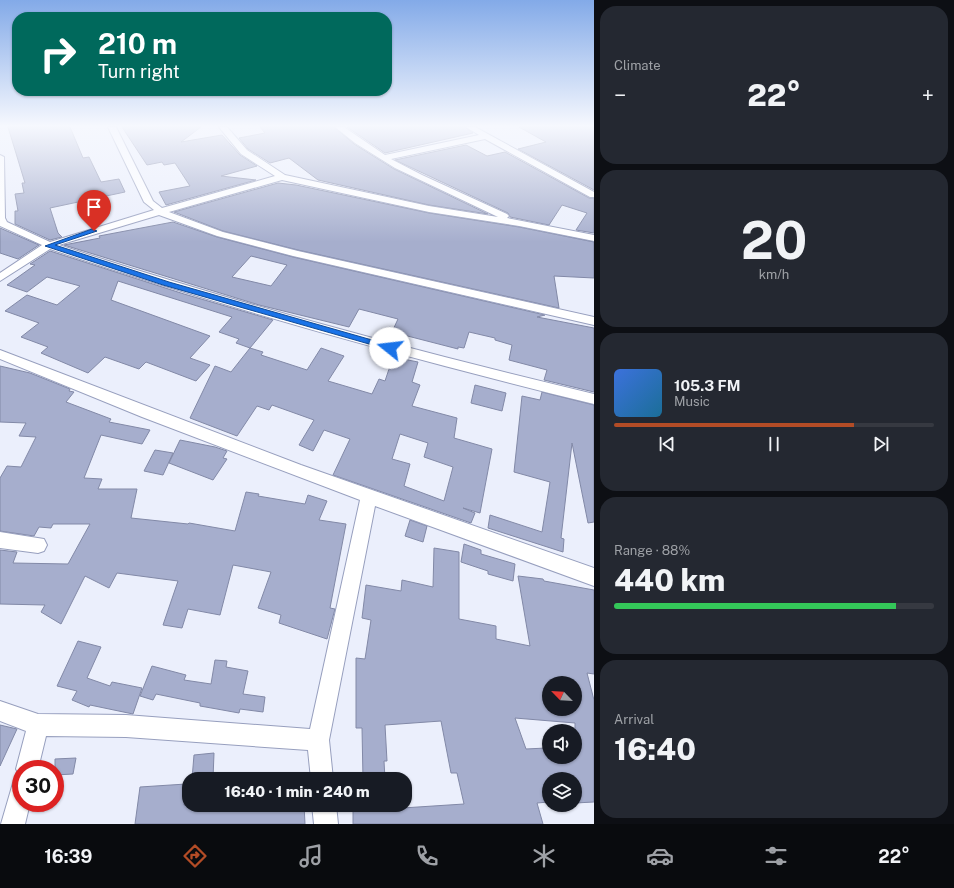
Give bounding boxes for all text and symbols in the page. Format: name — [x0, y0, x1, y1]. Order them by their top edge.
text: 210 m — [98, 27, 177, 60]
icon: right — [32, 28, 84, 80]
text: Climate — [614, 58, 661, 73]
text: Turn right — [98, 61, 180, 82]
text: 22° — [747, 77, 801, 113]
text: − — [614, 82, 626, 108]
text: + — [922, 82, 934, 108]
pin — [77, 190, 111, 231]
icon: arrive — [83, 196, 105, 218]
text: 20 — [741, 210, 807, 271]
text: km/h — [759, 267, 789, 282]
position arrow — [369, 327, 411, 369]
text: 105.3 FM — [674, 377, 741, 394]
text: Music — [674, 394, 710, 409]
icon: previous — [656, 433, 678, 455]
icon: pause — [763, 433, 785, 455]
icon: next — [870, 433, 892, 455]
text: Range · 88% — [614, 543, 690, 558]
text: 440 km — [614, 562, 725, 598]
north arrow — [542, 676, 582, 716]
map controls — [542, 676, 582, 812]
text: Arrival — [614, 712, 654, 727]
button: sound — [542, 724, 582, 764]
text: 16:40 — [614, 731, 696, 767]
speed limit sign: 30 — [12, 760, 64, 812]
button: layers — [542, 772, 582, 812]
text: 16:40 · 1 min · 240 m — [224, 783, 370, 800]
icon: directions — [181, 842, 209, 870]
icon: music — [297, 842, 325, 870]
icon: phone — [413, 842, 441, 870]
icon: climate — [530, 842, 558, 870]
icon: car — [646, 842, 674, 870]
icon: filters — [762, 842, 790, 870]
text: 16:39 — [44, 846, 92, 867]
text: 22° — [878, 846, 910, 867]

